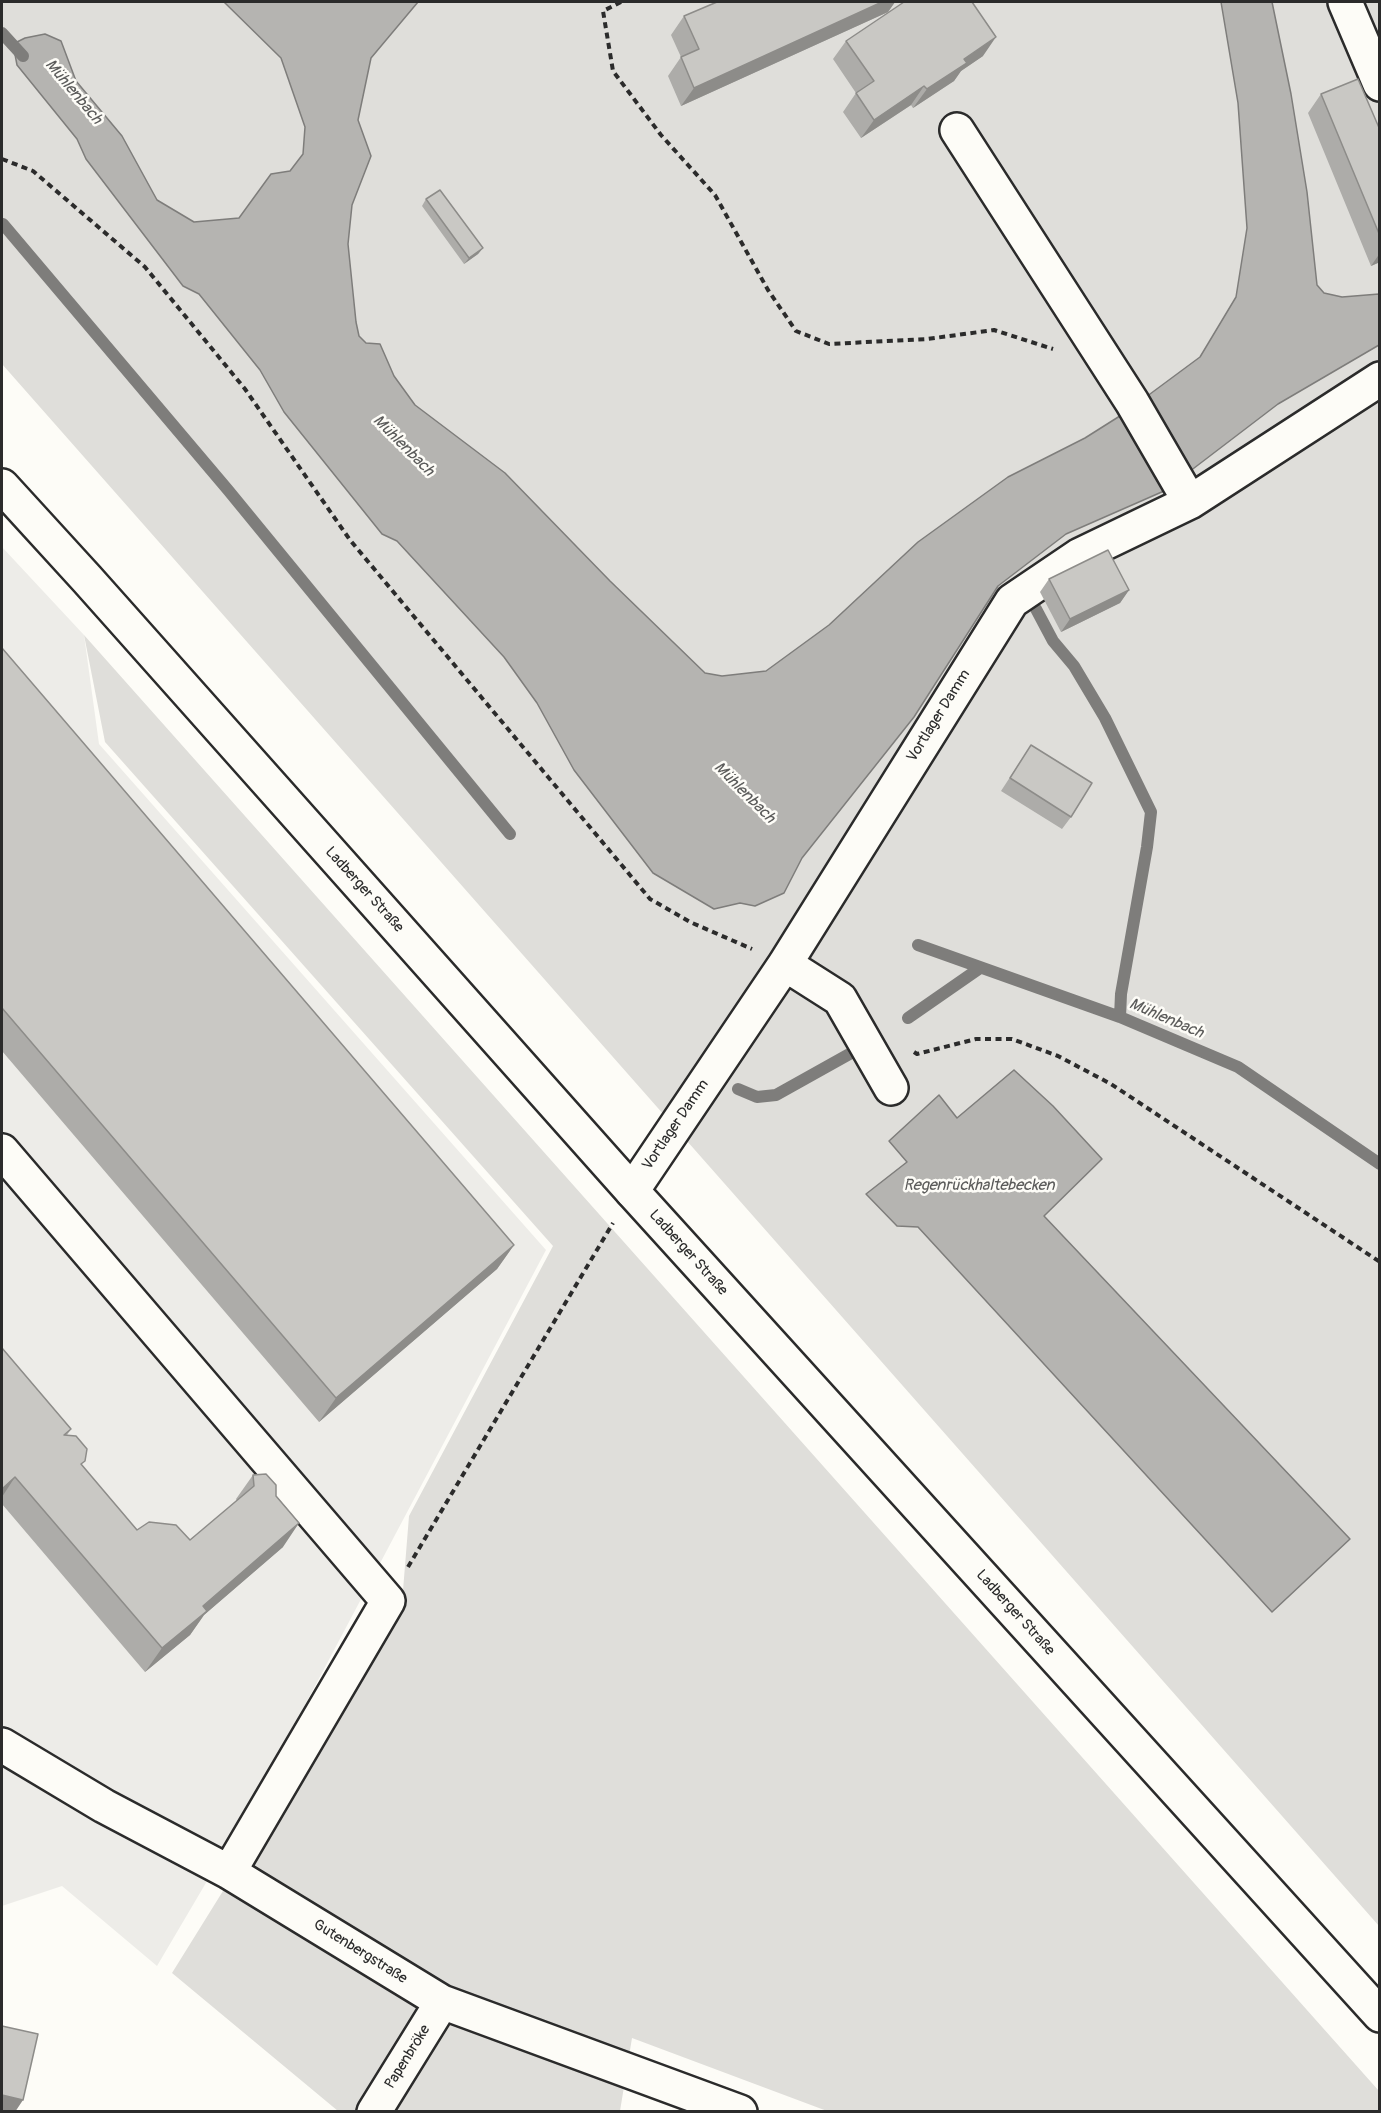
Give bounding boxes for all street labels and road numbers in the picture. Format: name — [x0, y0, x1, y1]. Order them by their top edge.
street label: Vortlager Damm — [903, 666, 975, 766]
street label: Ladberger Straße — [321, 843, 407, 937]
street label: Vortlager Damm — [639, 1076, 713, 1174]
street label: Ladberger Straße — [645, 1206, 731, 1300]
street label: Ladberger Straße — [972, 1566, 1058, 1660]
street label: Gutenbergstraße — [310, 1916, 410, 1988]
street label: Papenbröke — [381, 2022, 435, 2092]

